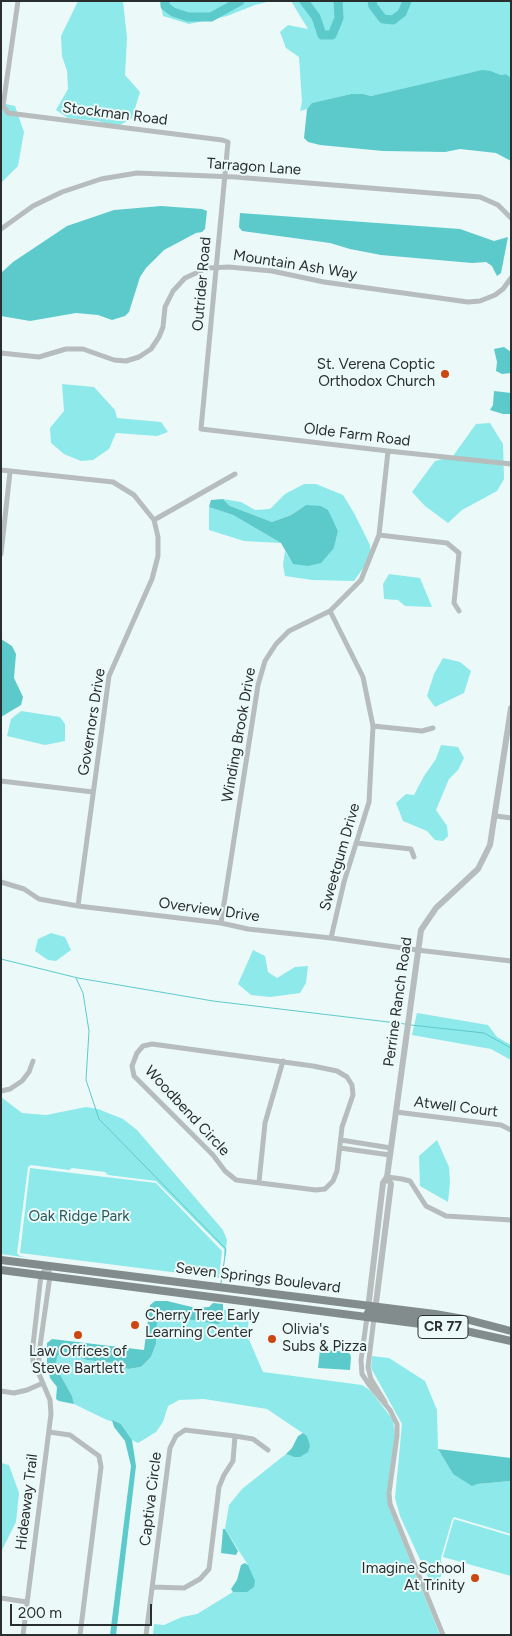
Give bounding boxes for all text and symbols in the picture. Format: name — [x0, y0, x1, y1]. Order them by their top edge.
street label: Stockman Road — [61, 99, 169, 129]
street label: Tarragon Lane — [206, 155, 302, 179]
street label: Outrider Road — [189, 236, 215, 332]
street label: Mountain Ash Way — [232, 246, 358, 284]
place label: St. Verena Coptic Orthodox Church — [317, 356, 435, 391]
marker: St. Verena Coptic Orthodox Church — [439, 368, 451, 380]
street label: Olde Farm Road — [303, 420, 411, 450]
street label: Winding Brook Drive — [218, 666, 260, 804]
street label: Governors Drive — [75, 667, 109, 777]
street label: Sweetgum Drive — [316, 801, 364, 913]
street label: Overview Drive — [157, 894, 261, 926]
street label: Perrine Ranch Road — [380, 936, 416, 1068]
street label: Woodbend Circle — [141, 1062, 233, 1160]
street label: Atwell Court — [413, 1093, 499, 1121]
park label: Oak Ridge Park — [28, 1208, 130, 1226]
street label: Seven Springs Boulevard — [174, 1259, 342, 1297]
place label: Cherry Tree Early Learning Center — [145, 1307, 260, 1342]
road number: CR 77 — [418, 1315, 468, 1338]
marker: Cherry Tree Early Learning Center — [129, 1319, 141, 1331]
place label: Olivia's Subs & Pizza — [282, 1321, 367, 1356]
marker: Law Offices of Steve Bartlett — [72, 1329, 84, 1341]
marker: Olivia's Subs & Pizza — [266, 1333, 278, 1345]
place label: Law Offices of Steve Bartlett — [29, 1343, 127, 1378]
street label: Captiva Circle — [136, 1451, 166, 1547]
street label: Hideaway Trail — [12, 1453, 42, 1551]
place label: Imagine School At Trinity — [362, 1560, 465, 1595]
marker: Imagine School At Trinity — [469, 1572, 481, 1584]
scale bar — [12, 1594, 155, 1626]
text: 200 m — [18, 1604, 62, 1622]

